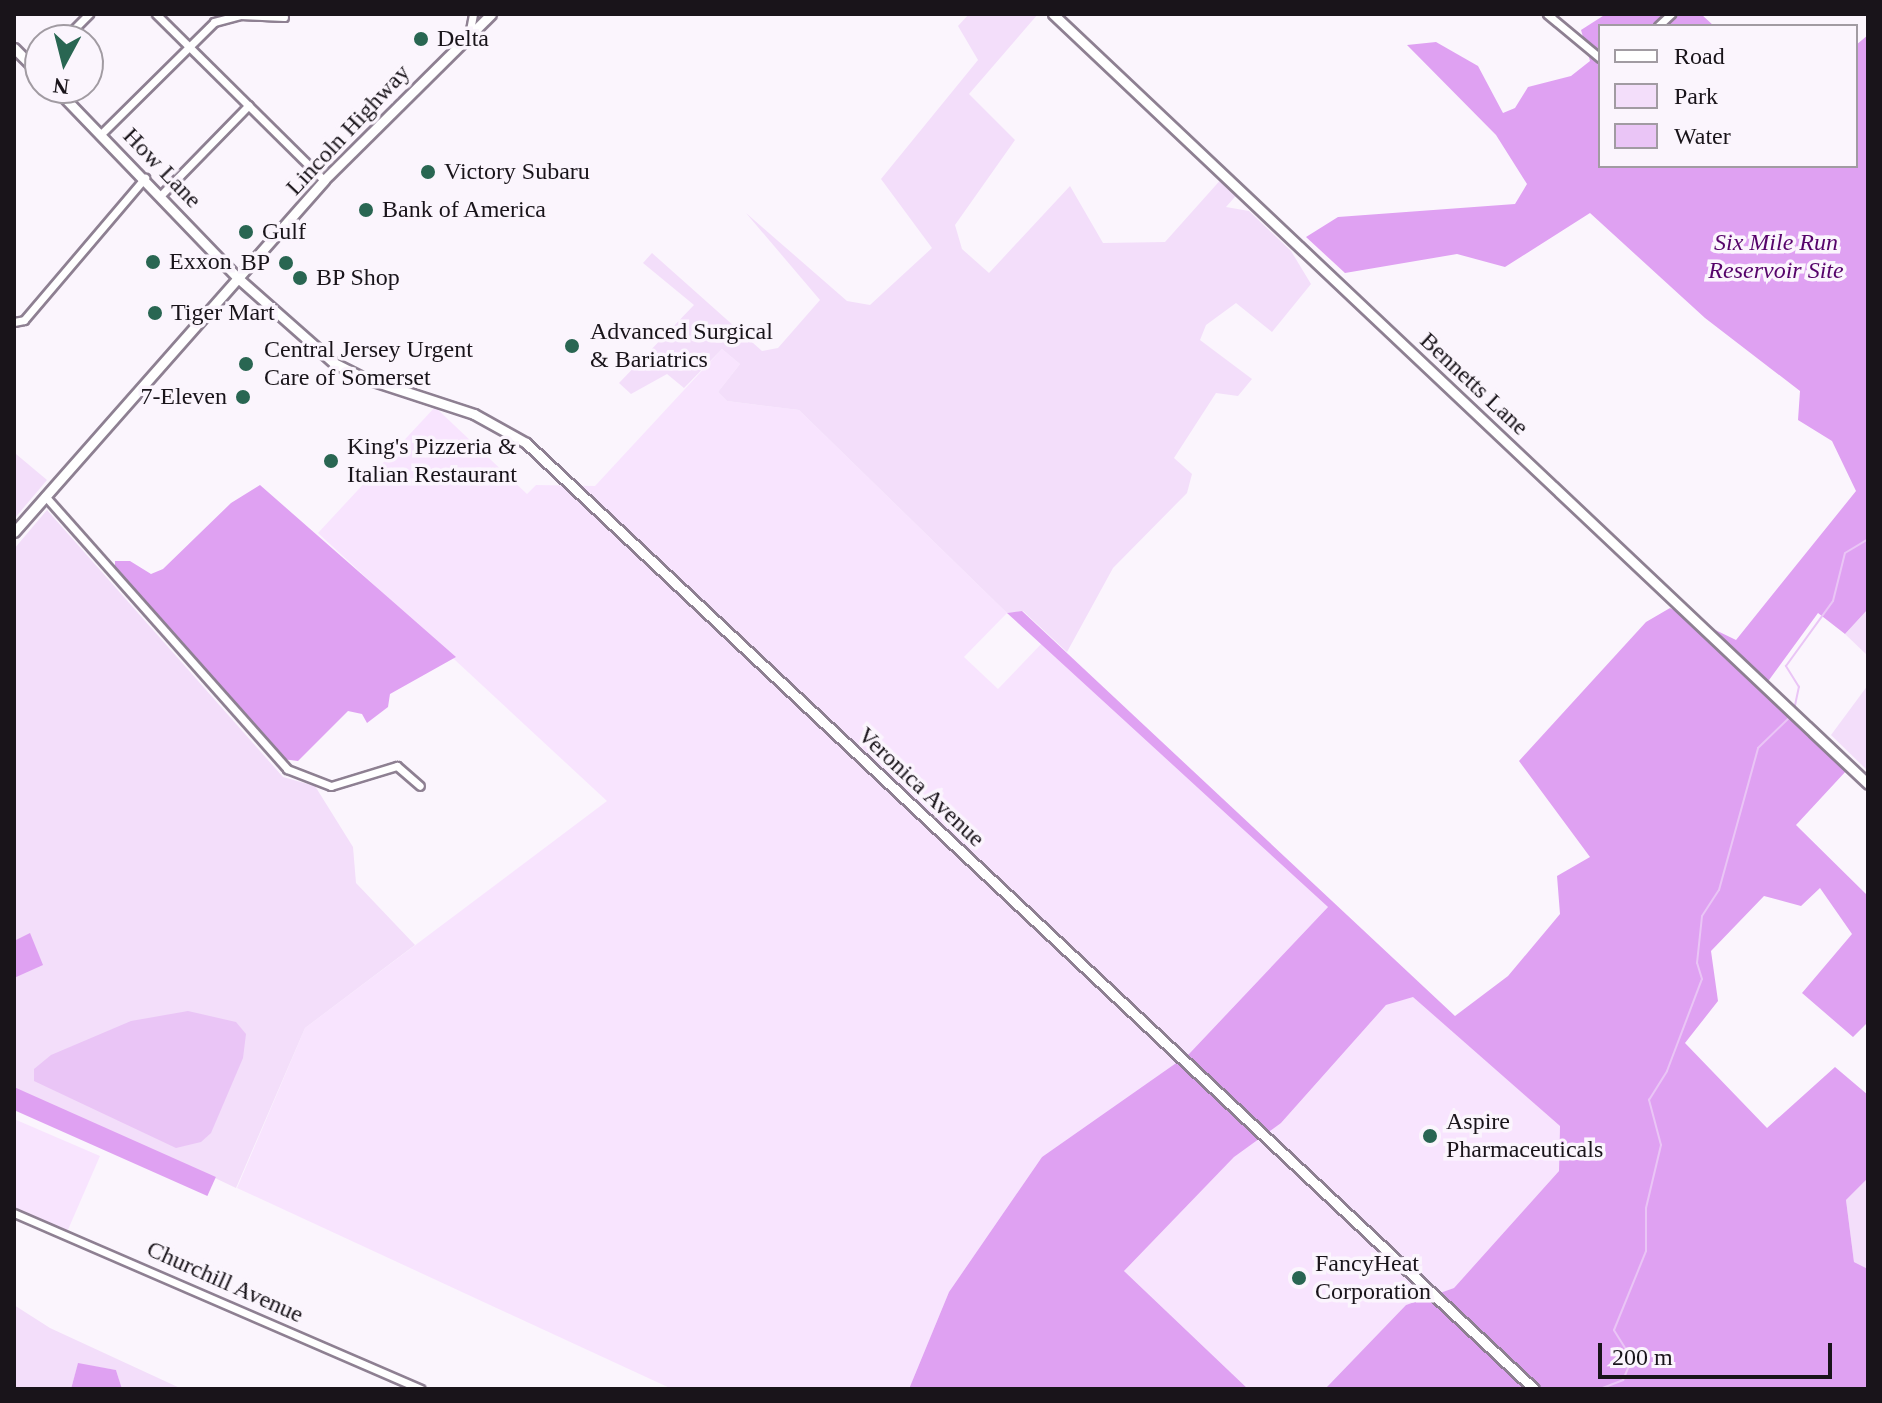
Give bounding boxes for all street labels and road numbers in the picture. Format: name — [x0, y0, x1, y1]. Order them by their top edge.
street label: Lincoln Highway — [280, 59, 416, 201]
street label: How Lane — [117, 122, 207, 214]
street label: Bennetts Lane — [1414, 326, 1534, 442]
street label: Veronica Avenue — [851, 720, 991, 854]
street label: Churchill Avenue — [142, 1234, 308, 1330]

